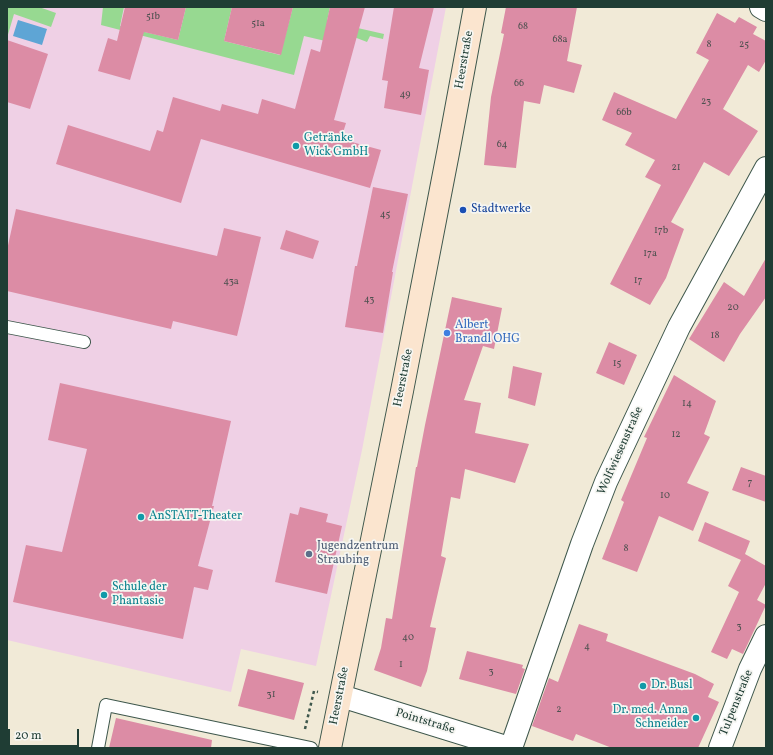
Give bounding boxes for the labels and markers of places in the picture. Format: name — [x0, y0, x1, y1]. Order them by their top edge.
place label: Getränke Wick GmbH — [304, 132, 368, 160]
marker: Getränke Wick GmbH — [291, 141, 301, 151]
place label: Stadtwerke — [471, 203, 531, 217]
marker: Stadtwerke — [458, 205, 468, 215]
place label: Albert Brandl OHG — [455, 319, 520, 347]
marker: Albert Brandl OHG — [442, 328, 452, 338]
place label: AnSTATT-Theater — [149, 510, 242, 524]
marker: AnSTATT-Theater — [136, 512, 146, 522]
place label: Jugendzentrum Straubing — [317, 540, 399, 568]
marker: Jugendzentrum Straubing — [304, 549, 314, 559]
place label: Schule der Phantasie — [112, 581, 167, 609]
marker: Schule der Phantasie — [99, 590, 109, 600]
place label: Dr. Busl — [651, 679, 693, 693]
marker: Dr. Busl — [638, 681, 648, 691]
place label: Dr. med. Anna Schneider — [612, 704, 688, 732]
marker: Dr. med. Anna Schneider — [691, 713, 701, 723]

